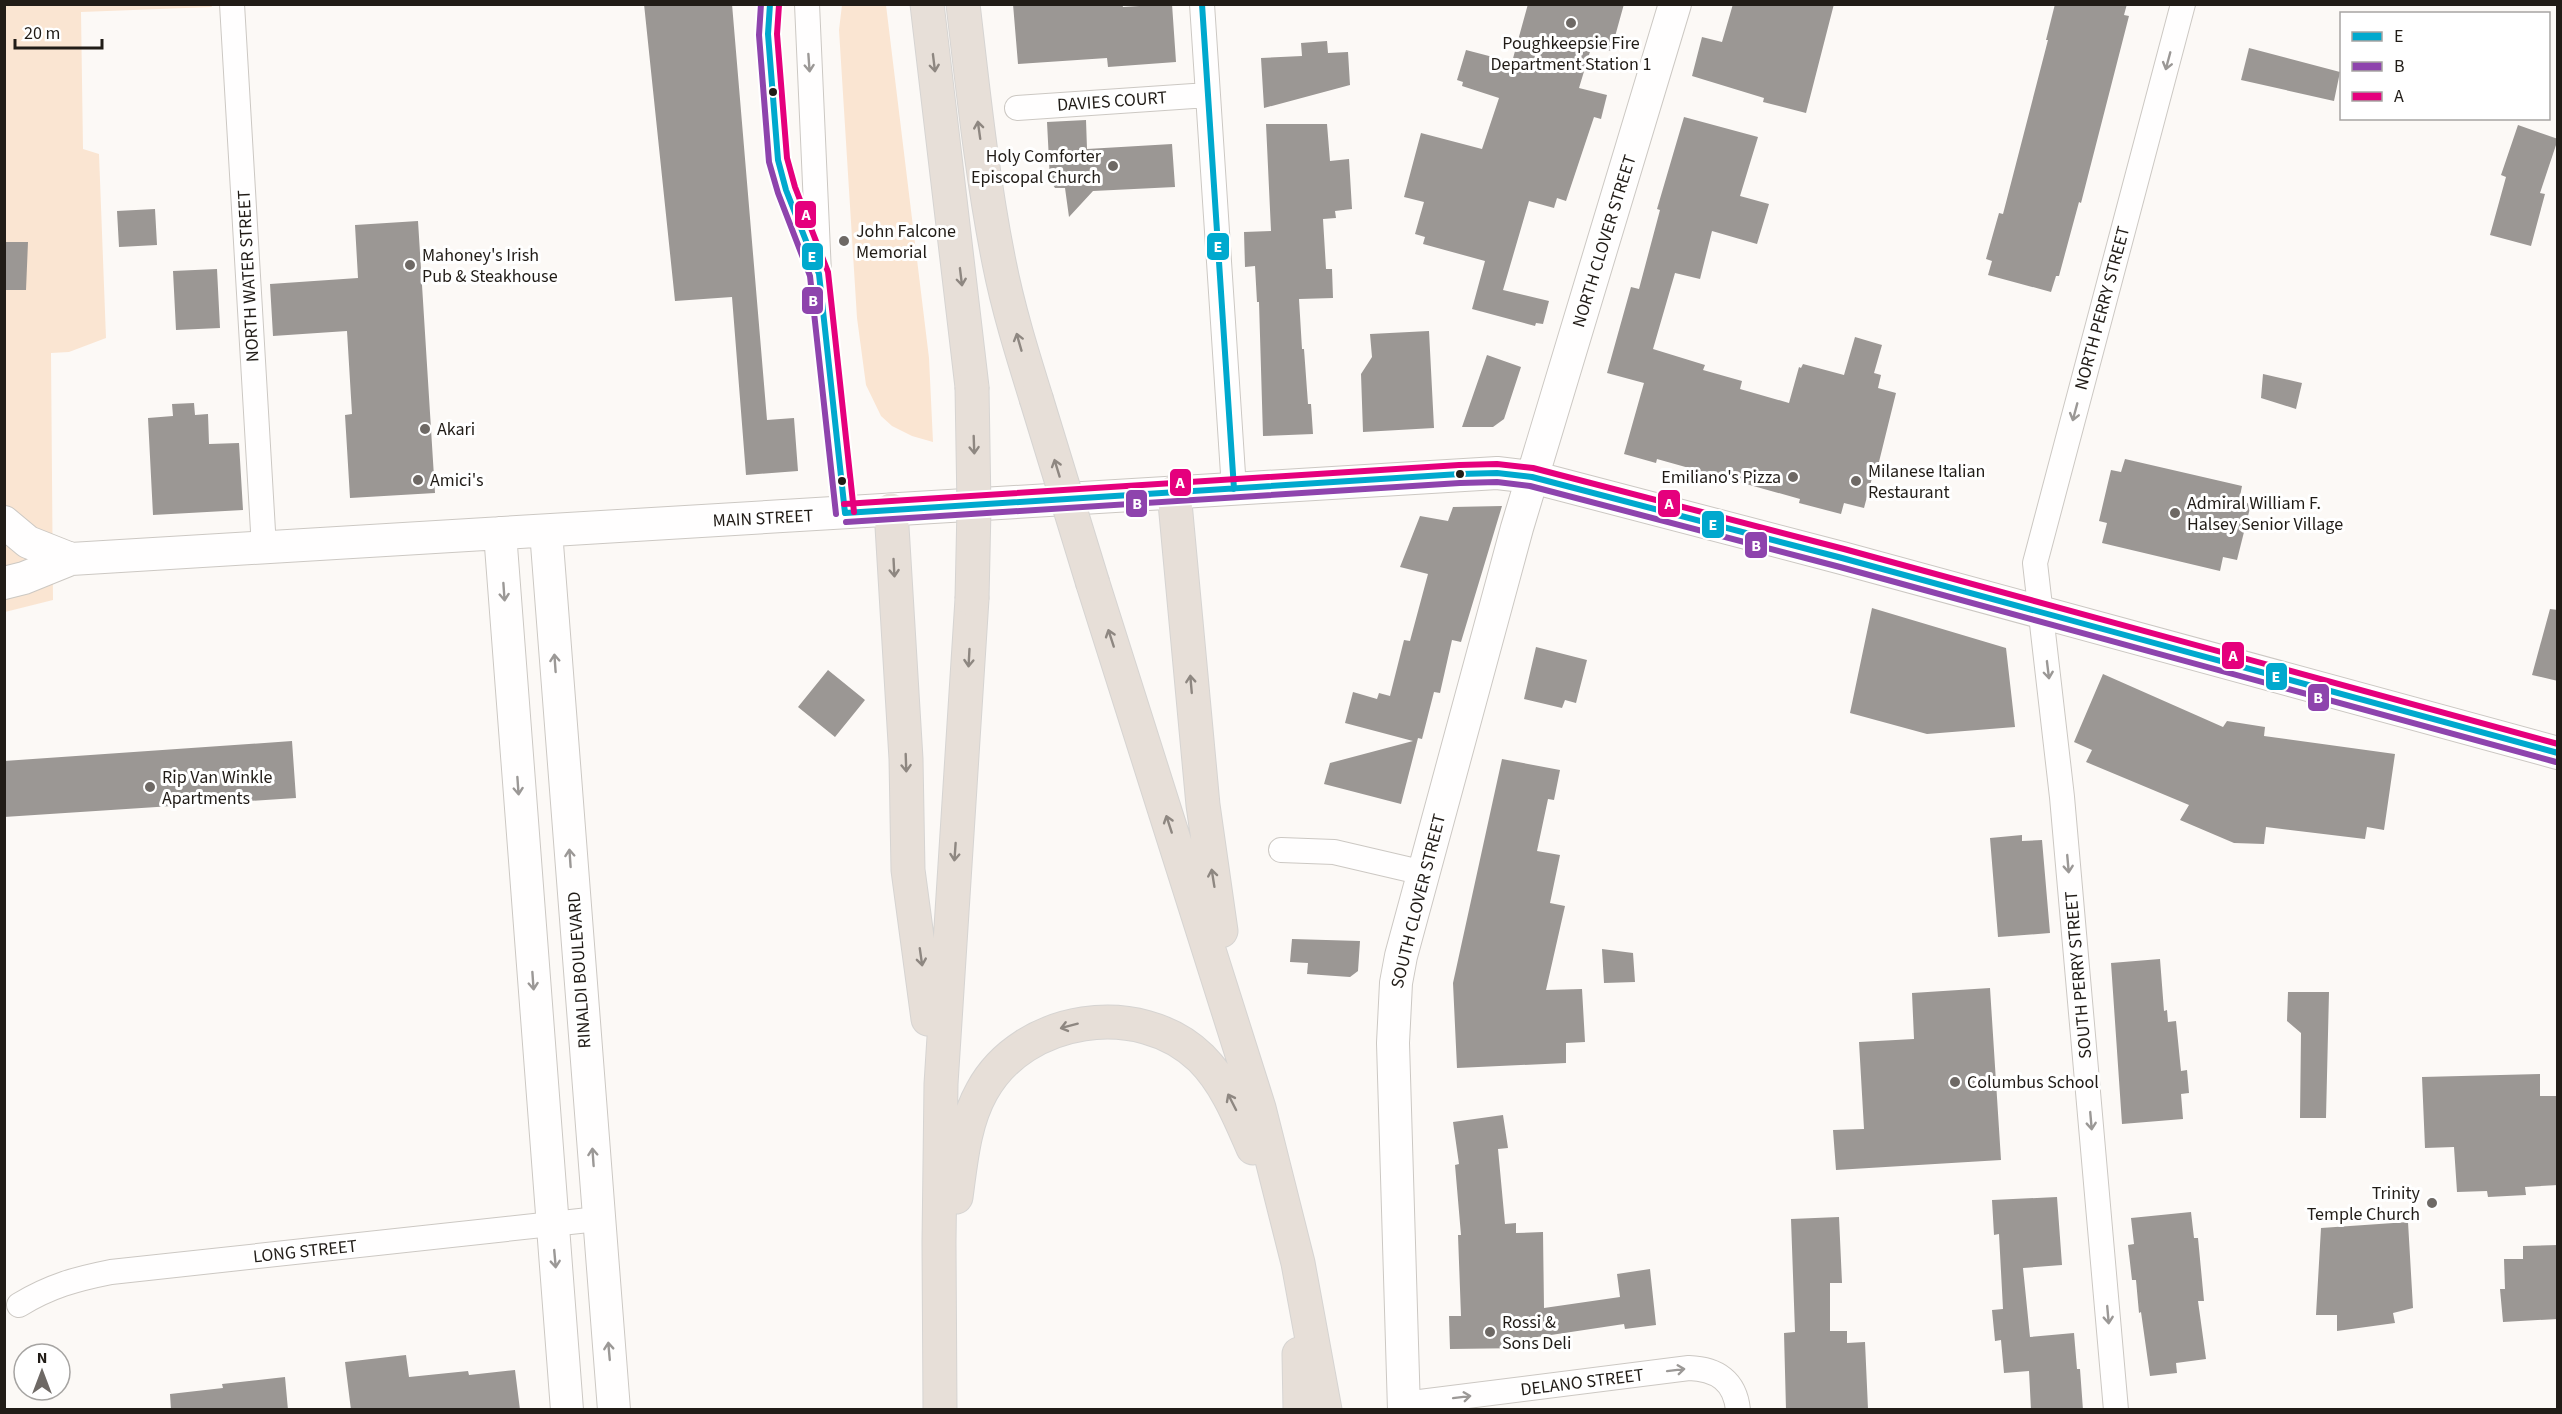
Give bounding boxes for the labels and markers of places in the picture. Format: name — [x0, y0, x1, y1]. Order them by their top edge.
marker: Poughkeepsie Fire Department Station 1 — [1564, 16, 1578, 30]
place label: Poughkeepsie Fire Department Station 1 — [1491, 31, 1651, 77]
unlabelled marker — [767, 86, 779, 98]
place label: Holy Comforter Episcopal Church — [971, 144, 1102, 190]
marker: Holy Comforter Episcopal Church — [1106, 159, 1120, 173]
place label: John Falcone Memorial — [856, 219, 956, 265]
marker: John Falcone Memorial — [837, 234, 851, 248]
place label: Mahoney's Irish Pub & Steakhouse — [422, 243, 558, 289]
marker: Mahoney's Irish Pub & Steakhouse — [403, 258, 417, 272]
place label: Akari — [437, 417, 475, 442]
marker: Akari — [418, 422, 432, 436]
place label: Milanese Italian Restaurant — [1868, 459, 1985, 505]
place label: Emiliano's Pizza — [1661, 465, 1781, 490]
place label: Amici's — [430, 468, 483, 493]
unlabelled marker — [1454, 468, 1466, 480]
marker: Emiliano's Pizza — [1786, 470, 1800, 484]
marker: Amici's — [411, 473, 425, 487]
marker: Milanese Italian Restaurant — [1849, 474, 1863, 488]
unlabelled marker — [836, 475, 848, 487]
place label: Admiral William F. Halsey Senior Village — [2187, 491, 2343, 537]
marker: Admiral William F. Halsey Senior Village — [2168, 506, 2182, 520]
place label: Rip Van Winkle Apartments — [162, 765, 273, 811]
marker: Rip Van Winkle Apartments — [143, 780, 157, 794]
place label: Columbus School — [1967, 1070, 2099, 1095]
marker: Columbus School — [1948, 1075, 1962, 1089]
place label: Trinity Temple Church — [2307, 1181, 2421, 1227]
marker: Trinity Temple Church — [2425, 1196, 2439, 1210]
place label: Rossi & Sons Deli — [1502, 1310, 1571, 1356]
marker: Rossi & Sons Deli — [1483, 1325, 1497, 1339]

